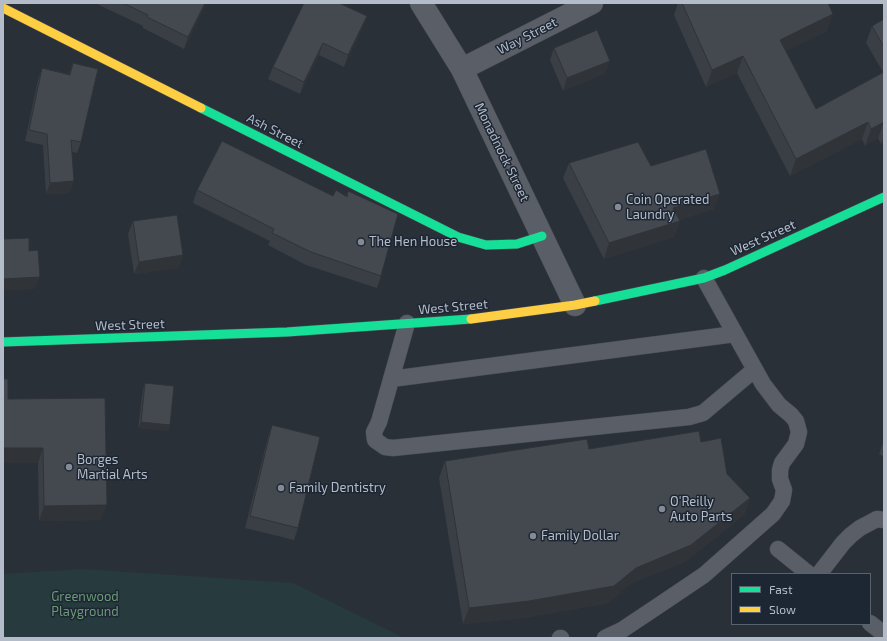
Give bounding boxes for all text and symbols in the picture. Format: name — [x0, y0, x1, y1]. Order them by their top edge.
street label: Way Street — [494, 14, 560, 58]
street label: Monadnock Street — [471, 100, 533, 204]
street label: Ash Street — [244, 110, 306, 152]
place label: Coin Operated Laundry — [626, 192, 709, 223]
marker: Coin Operated Laundry — [613, 202, 623, 212]
street label: West Street — [728, 217, 798, 259]
place label: The Hen House — [369, 234, 457, 250]
marker: The Hen House — [356, 237, 366, 247]
street label: West Street — [418, 296, 488, 318]
street label: West Street — [95, 316, 165, 334]
place label: Borges Martial Arts — [77, 452, 148, 483]
marker: Borges Martial Arts — [64, 462, 74, 472]
place label: Family Dentistry — [289, 480, 386, 496]
marker: Family Dentistry — [276, 483, 286, 493]
place label: O'Reilly Auto Parts — [670, 494, 732, 525]
marker: O'Reilly Auto Parts — [657, 504, 667, 514]
place label: Family Dollar — [541, 528, 619, 544]
marker: Family Dollar — [528, 531, 538, 541]
legend — [731, 573, 871, 625]
text: Fast — [769, 582, 792, 596]
park label: Greenwood Playground — [51, 589, 119, 620]
text: Slow — [769, 602, 796, 616]

